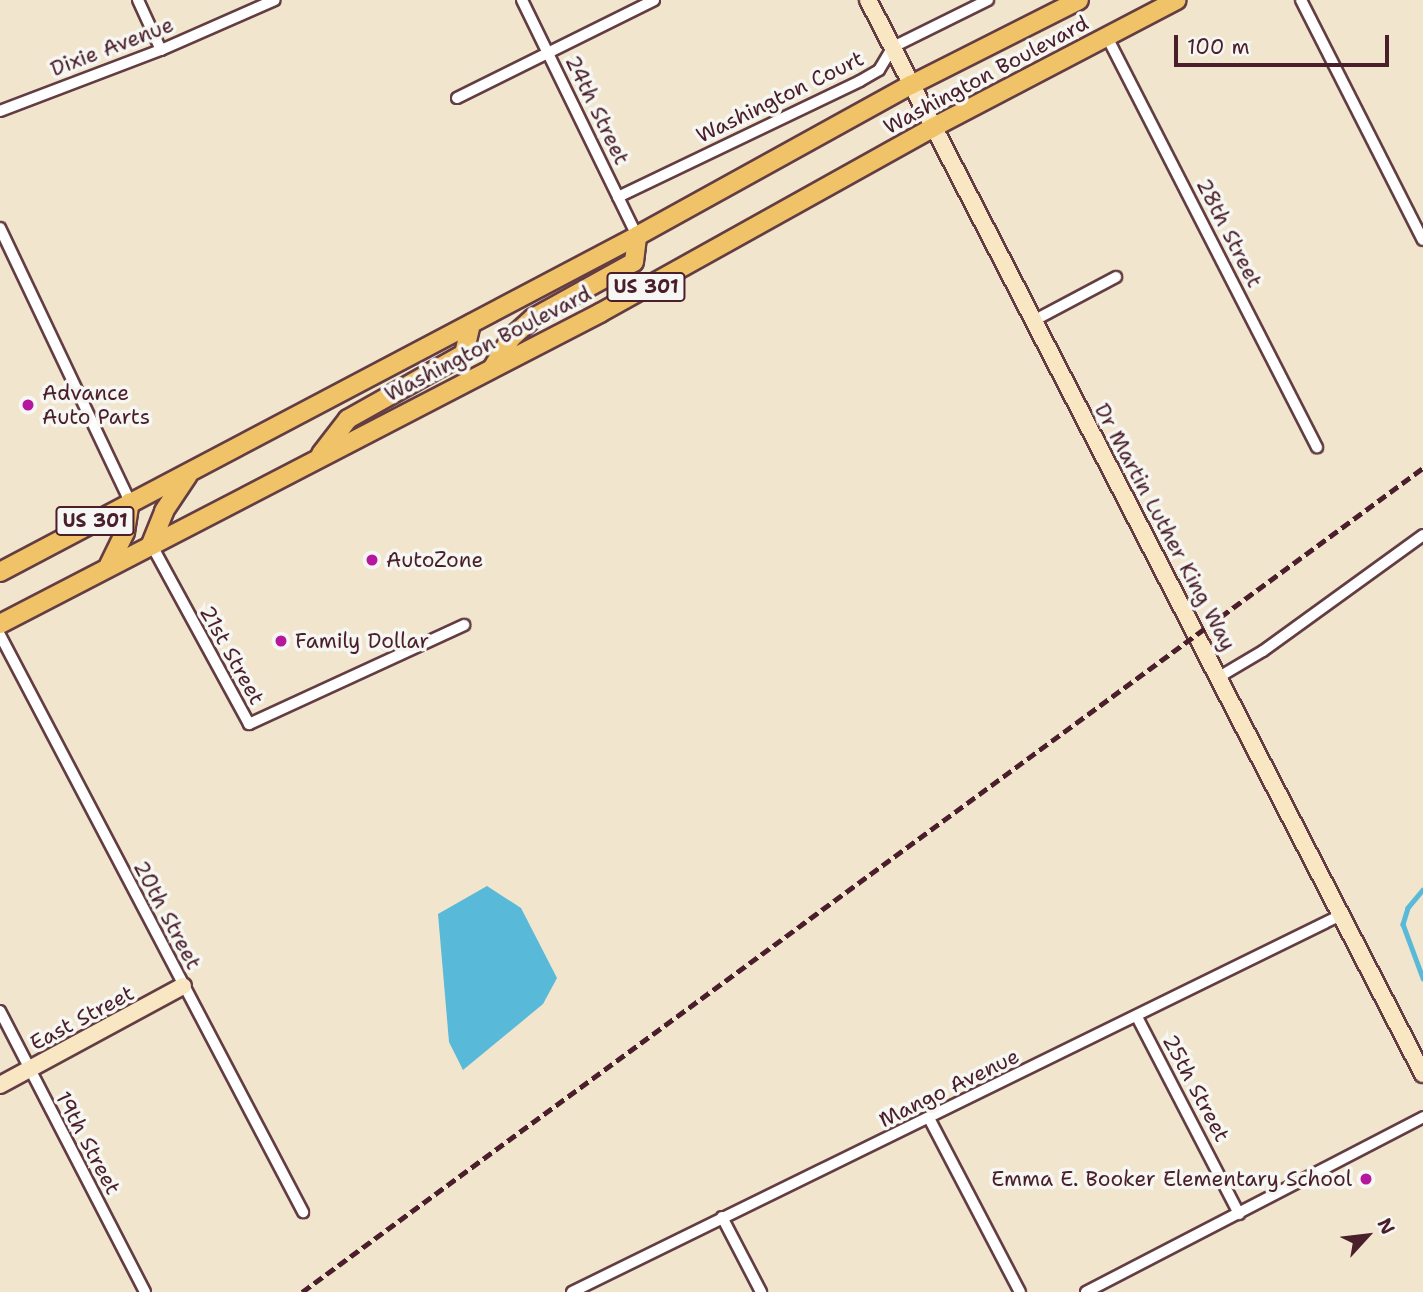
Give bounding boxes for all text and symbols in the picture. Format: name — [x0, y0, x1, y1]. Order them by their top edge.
street label: Washington Boulevard — [879, 10, 1093, 140]
street label: Dixie Avenue — [47, 12, 177, 82]
scale bar — [1178, 21, 1393, 65]
text: 100 m — [1187, 33, 1250, 61]
street label: Washington Court — [692, 46, 868, 148]
street label: 24th Street — [560, 51, 634, 169]
street label: 28th Street — [1191, 174, 1267, 292]
road number: US 301 — [606, 272, 686, 302]
street label: Washington Boulevard — [381, 281, 595, 407]
place label: Advance Auto Parts — [42, 380, 150, 430]
marker: Advance Auto Parts — [20, 397, 36, 413]
street label: Dr Martin Luther King Way — [1089, 399, 1241, 655]
road number: US 301 — [55, 506, 135, 536]
place label: AutoZone — [386, 547, 483, 573]
marker: AutoZone — [364, 552, 380, 568]
street label: 21st Street — [194, 601, 270, 709]
place label: Family Dollar — [295, 628, 429, 654]
marker: Family Dollar — [273, 633, 289, 649]
street label: 20th Street — [128, 856, 206, 974]
street label: East Street — [26, 980, 138, 1056]
street label: 25th Street — [1157, 1030, 1235, 1146]
street label: Mango Avenue — [875, 1043, 1023, 1133]
street label: 19th Street — [50, 1087, 126, 1199]
place label: Emma E. Booker Elementary School — [991, 1166, 1352, 1192]
marker: Emma E. Booker Elementary School — [1358, 1171, 1374, 1187]
north arrow — [1332, 1201, 1402, 1271]
text: N — [1372, 1214, 1401, 1239]

